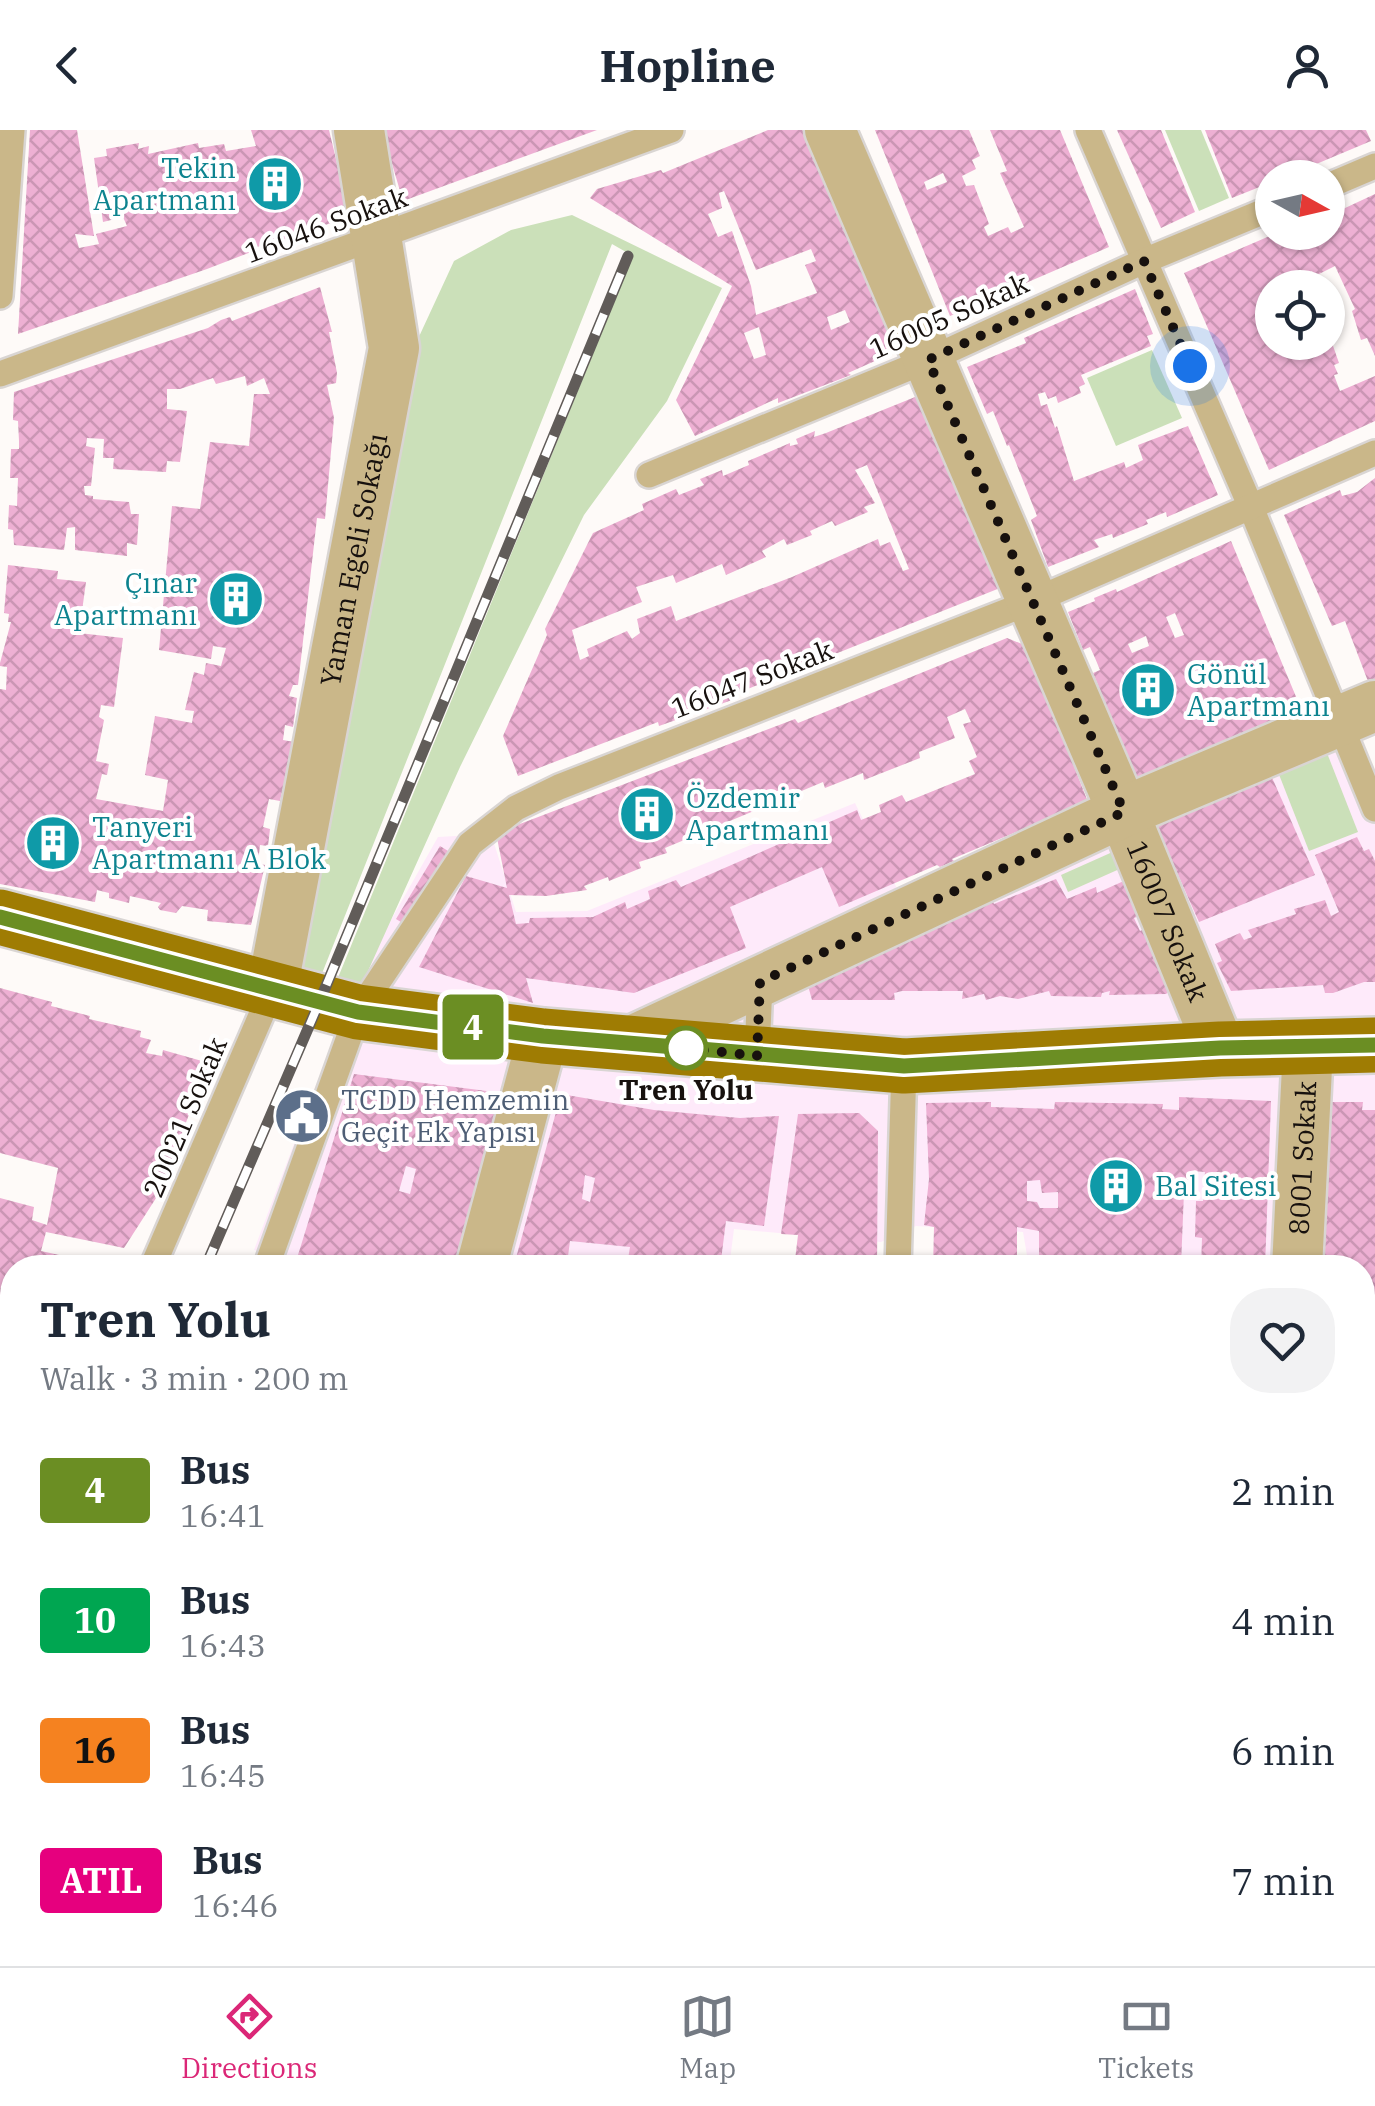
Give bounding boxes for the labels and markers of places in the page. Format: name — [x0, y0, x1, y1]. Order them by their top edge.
place label: Tekin Apartmanı — [93, 149, 236, 218]
building icon: Tekin Apartmanı — [245, 154, 305, 214]
place label: Çınar Apartmanı — [54, 564, 198, 633]
building icon: Çınar Apartmanı — [206, 569, 266, 629]
place label: Gönül Apartmanı — [1187, 655, 1330, 724]
building icon: Gönül Apartmanı — [1118, 660, 1178, 720]
place label: Özdemir Apartmanı — [686, 779, 829, 848]
building icon: Özdemir Apartmanı — [617, 784, 677, 844]
place label: Tanyeri Apartmanı A Blok — [92, 808, 327, 877]
building icon: Tanyeri Apartmanı A Blok — [23, 813, 83, 873]
marker: Tren Yolu — [665, 1027, 707, 1069]
place label: Tren Yolu — [619, 1071, 753, 1108]
place label: TCDD Hemzemin Geçit Ek Yapısı — [341, 1081, 569, 1150]
public building icon: TCDD Hemzemin Geçit Ek Yapısı — [272, 1086, 332, 1146]
building icon: Bal Sitesi — [1086, 1156, 1146, 1216]
place label: Bal Sitesi — [1155, 1167, 1277, 1204]

